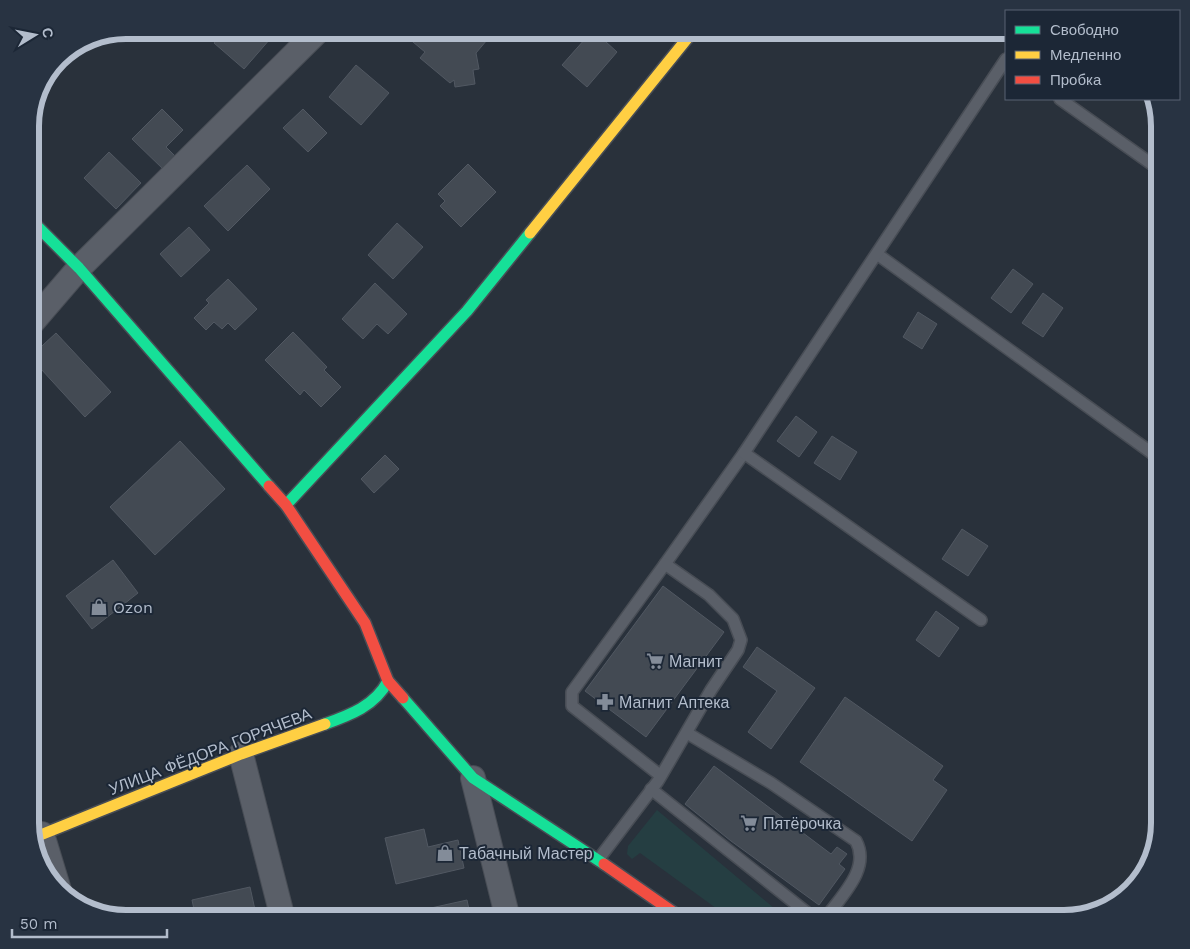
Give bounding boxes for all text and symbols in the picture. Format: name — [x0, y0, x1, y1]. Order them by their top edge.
north arrow — [10, 10, 60, 60]
legend — [1005, 10, 1180, 100]
text: Свободно — [1050, 21, 1119, 39]
text: С — [39, 26, 57, 39]
text: Медленно — [1050, 46, 1121, 64]
text: Пробка — [1050, 71, 1102, 89]
shop icon: Ozon — [89, 597, 109, 617]
place label: Ozon — [113, 598, 153, 617]
supermarket icon: Магнит — [645, 651, 665, 671]
place label: Магнит — [669, 652, 723, 671]
pharmacy icon: Магнит Аптека — [595, 692, 615, 712]
place label: Магнит Аптека — [619, 693, 730, 712]
street label: УЛИЦА ФЁДОРА ГОРЯЧЕВА — [106, 704, 315, 799]
supermarket icon: Пятёрочка — [739, 813, 759, 833]
place label: Пятёрочка — [763, 814, 842, 833]
shop icon: Табачный Мастер — [435, 843, 455, 863]
place label: Табачный Мастер — [459, 844, 593, 863]
scale bar — [12, 906, 168, 938]
text: 50 m — [20, 915, 57, 933]

